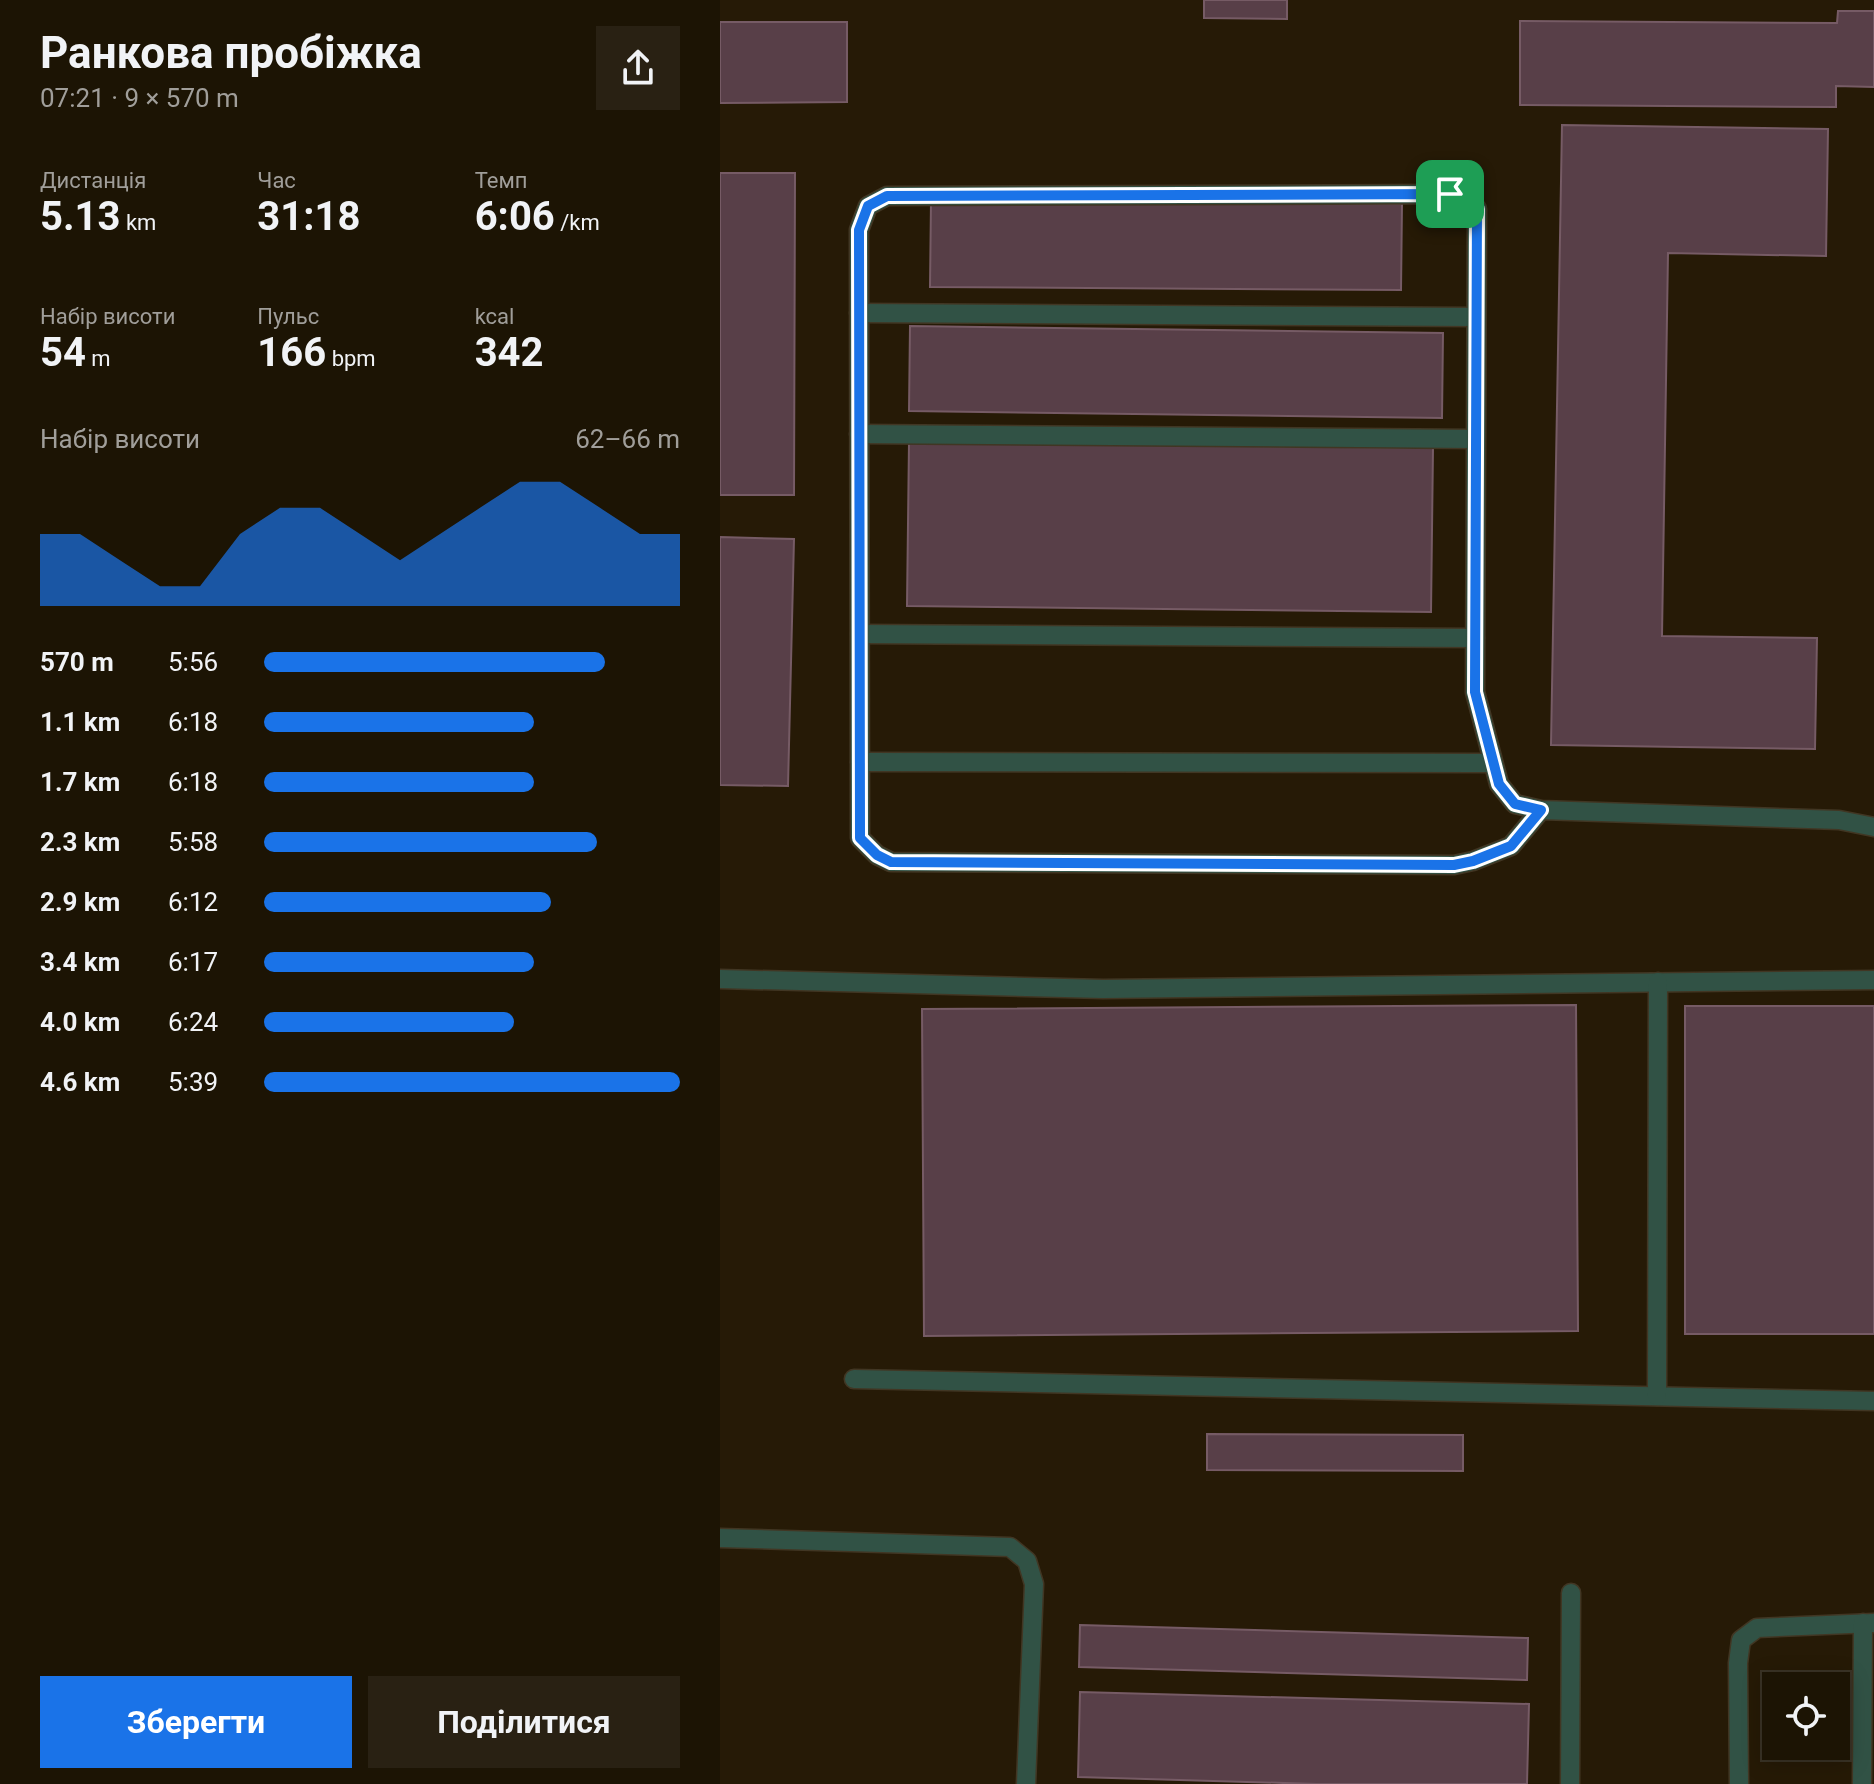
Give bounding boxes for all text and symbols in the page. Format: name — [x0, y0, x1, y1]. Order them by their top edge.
button: share — [596, 26, 680, 110]
text: Ранкова пробіжка — [40, 27, 422, 79]
text: 07:21 · 9 × 570 m — [40, 83, 239, 113]
pin — [1416, 160, 1484, 228]
text: Дистанція — [40, 168, 146, 193]
text: Час — [257, 168, 296, 193]
text: Темп — [475, 168, 527, 193]
icon: arrive — [1428, 172, 1472, 216]
text: 5.13 — [40, 193, 120, 240]
text: 31:18 — [257, 193, 360, 240]
text: 6:06 — [475, 193, 555, 240]
text: km — [120, 210, 156, 235]
text: /km — [555, 210, 600, 235]
text: Набір висоти — [40, 304, 175, 329]
text: Пульс — [257, 304, 319, 329]
text: kcal — [475, 304, 514, 329]
text: 54 — [40, 329, 86, 376]
text: 166 — [257, 329, 326, 376]
text: 342 — [475, 329, 544, 376]
text: m — [86, 346, 111, 371]
text: bpm — [326, 346, 376, 371]
text: Набір висоти — [40, 424, 200, 454]
text: 62–66 m — [575, 424, 680, 454]
text: 570 m — [40, 647, 114, 677]
text: 5:56 — [168, 647, 218, 677]
text: 1.1 km — [40, 707, 120, 737]
text: 6:18 — [168, 707, 218, 737]
text: 1.7 km — [40, 767, 120, 797]
text: 6:18 — [168, 767, 218, 797]
text: 2.3 km — [40, 827, 120, 857]
text: 5:58 — [168, 827, 218, 857]
text: 2.9 km — [40, 887, 120, 917]
text: 6:12 — [168, 887, 218, 917]
text: 3.4 km — [40, 947, 120, 977]
text: 6:17 — [168, 947, 218, 977]
text: 4.0 km — [40, 1007, 120, 1037]
text: 6:24 — [168, 1007, 218, 1037]
text: 4.6 km — [40, 1067, 120, 1097]
text: 5:39 — [168, 1067, 218, 1097]
map controls — [1762, 1672, 1850, 1760]
button: locate — [1762, 1672, 1850, 1760]
button: Зберегти — [40, 1676, 352, 1768]
button: Поділитися — [368, 1676, 680, 1768]

